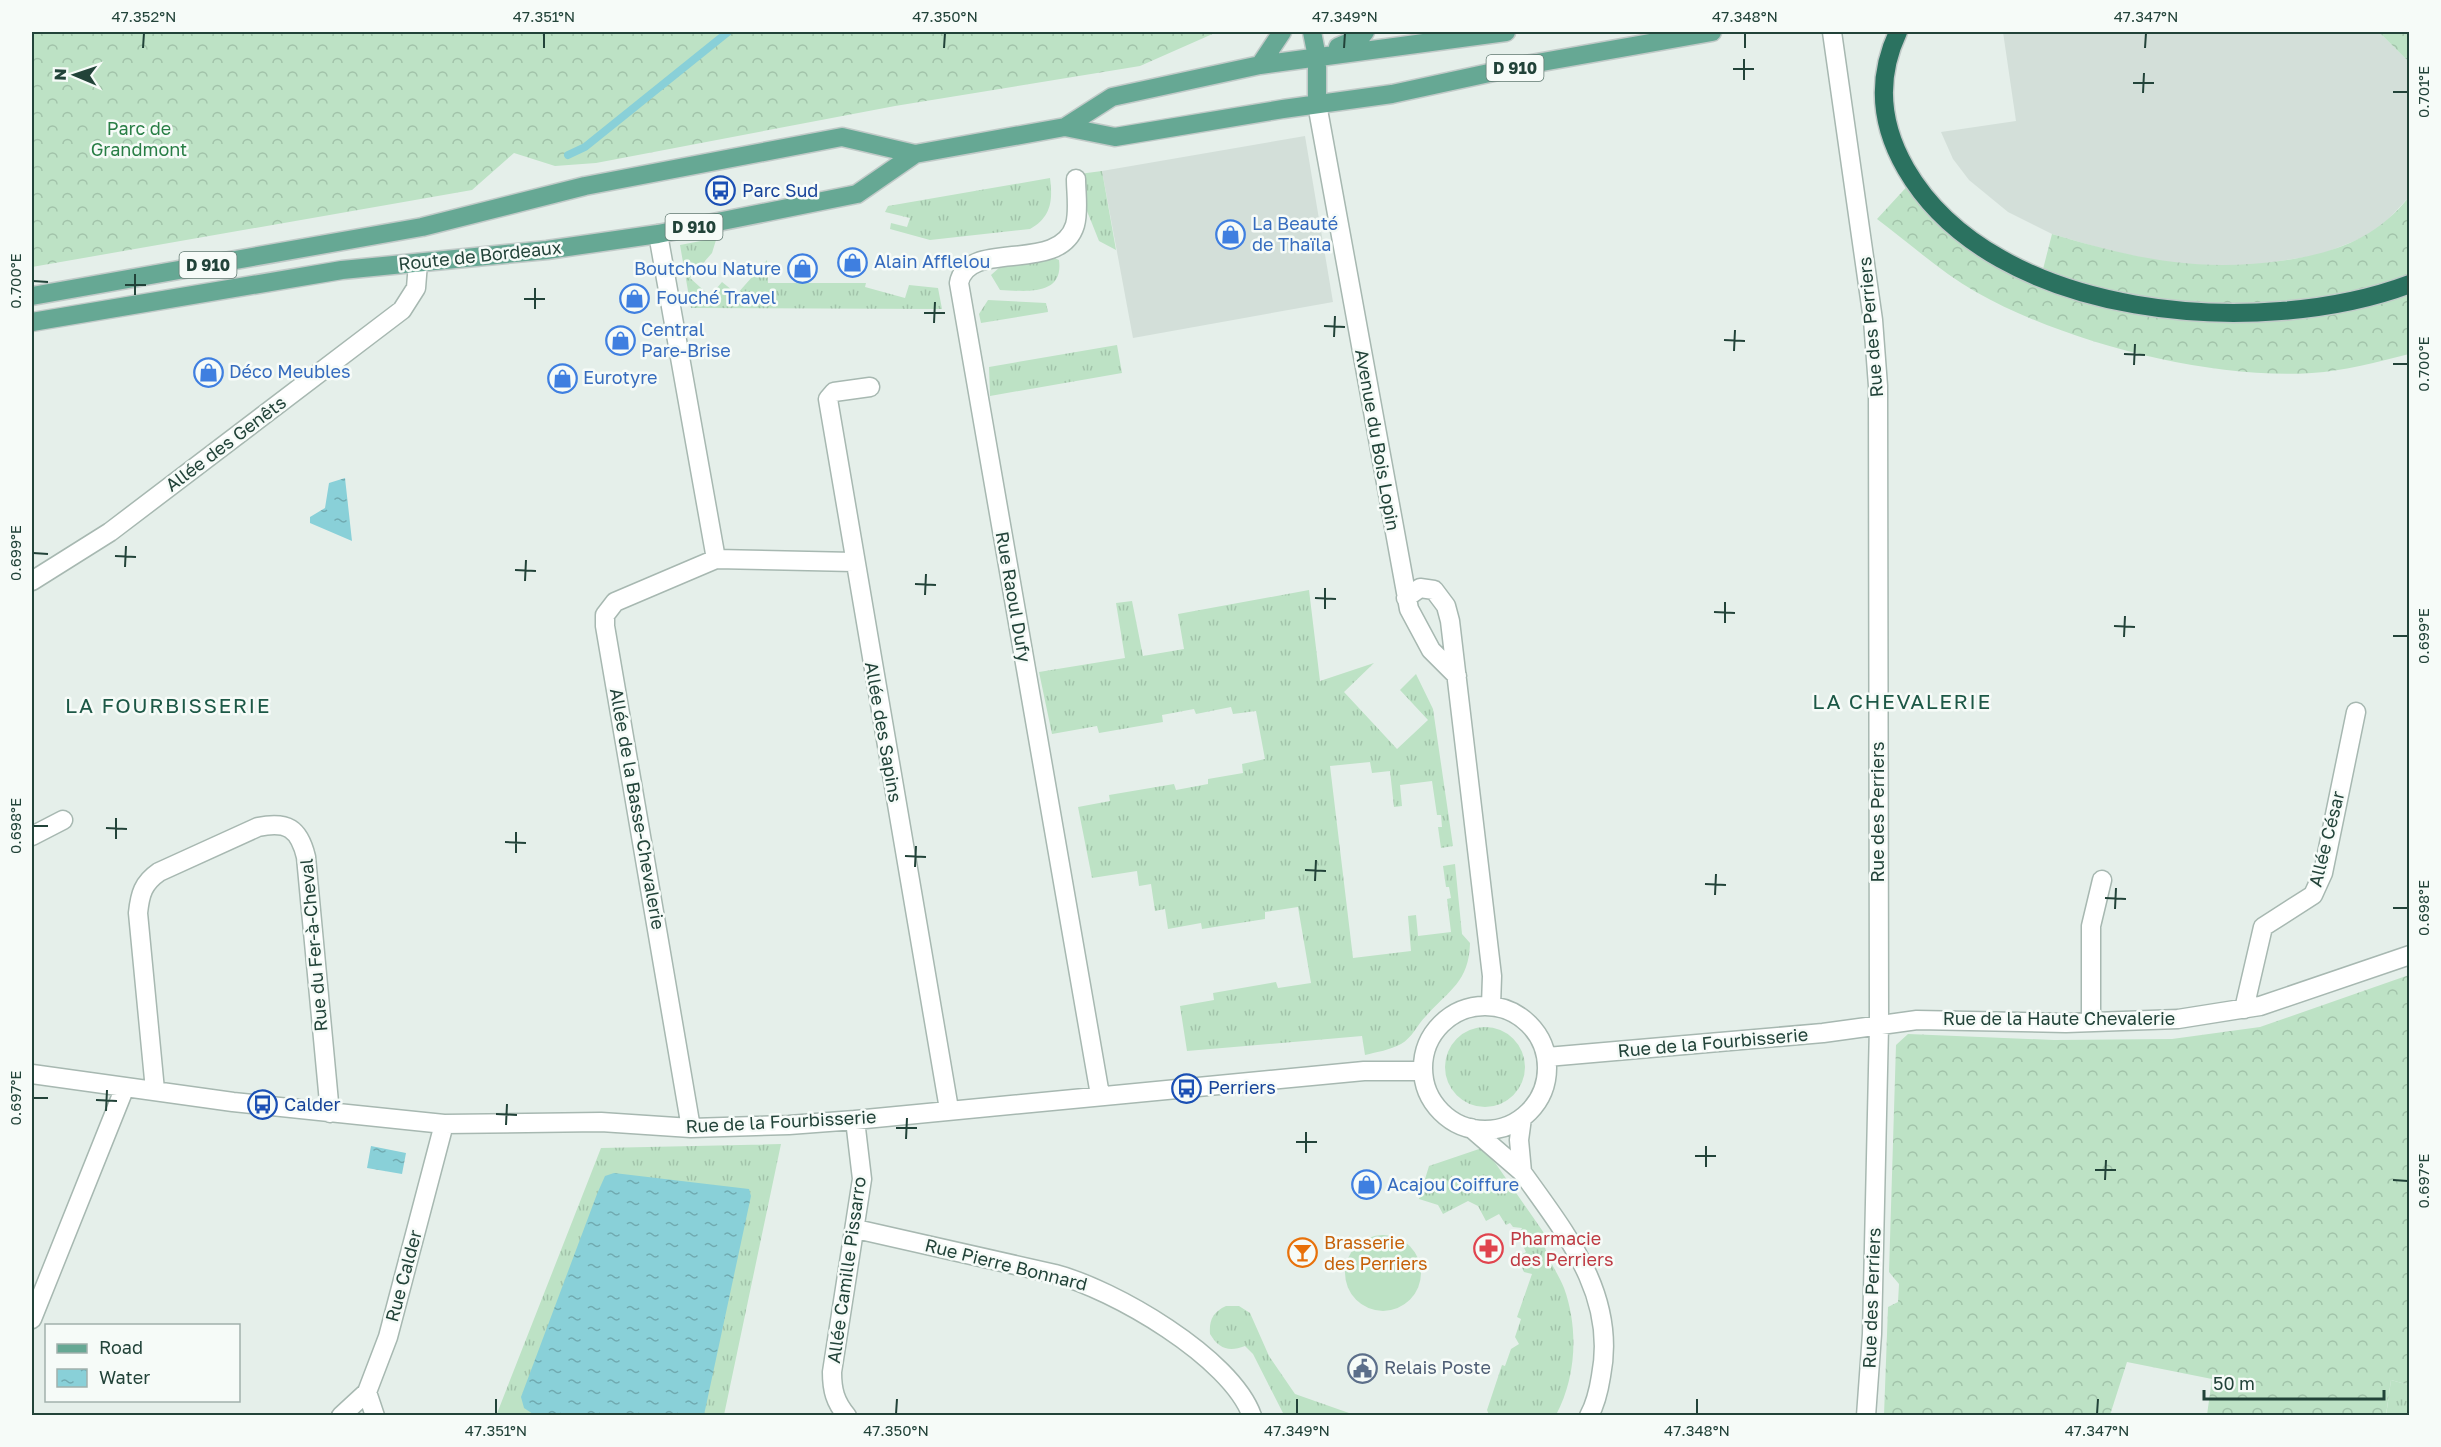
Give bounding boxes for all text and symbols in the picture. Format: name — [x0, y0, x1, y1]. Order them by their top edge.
text: 47.352°N — [111, 7, 177, 25]
text: 47.351°N — [513, 7, 575, 25]
text: 47.350°N — [912, 7, 978, 25]
text: 47.349°N — [1312, 7, 1378, 25]
text: 47.348°N — [1712, 7, 1778, 25]
text: 47.347°N — [2114, 7, 2178, 25]
north arrow — [45, 45, 105, 105]
road number: D 910 — [1486, 55, 1544, 81]
text: 0.701°E — [2414, 66, 2432, 118]
text: N — [50, 68, 70, 81]
park label: Parc de Grandmont — [91, 117, 187, 160]
bus stop icon: Parc Sud — [705, 175, 737, 207]
place label: Parc Sud — [742, 179, 818, 201]
place label: La Beauté de Thaïla — [1252, 212, 1338, 255]
road number: D 910 — [666, 214, 722, 240]
shop icon: La Beauté de Thaïla — [1215, 218, 1247, 250]
street label: Route de Bordeaux — [397, 235, 563, 275]
shop icon: Alain Afflelou — [837, 246, 869, 278]
place label: Alain Afflelou — [874, 250, 990, 272]
road number: D 910 — [180, 252, 236, 278]
text: 0.700°E — [6, 253, 24, 309]
shop icon: Boutchou Nature — [786, 253, 818, 285]
street label: Rue des Perriers — [1853, 256, 1887, 398]
place label: Boutchou Nature — [634, 257, 781, 279]
shop icon: Fouché Travel — [619, 282, 651, 314]
place label: Fouché Travel — [656, 286, 776, 308]
place label: Central Pare-Brise — [641, 318, 731, 361]
shop icon: Central Pare-Brise — [604, 324, 636, 356]
text: 0.700°E — [2414, 336, 2432, 392]
street label: Avenue du Bois Lopin — [1351, 347, 1405, 532]
shop icon: Déco Meubles — [192, 356, 224, 388]
place label: Déco Meubles — [229, 360, 351, 382]
shop icon: Eurotyre — [546, 362, 578, 394]
place label: Eurotyre — [583, 366, 657, 388]
street label: Allée des Genêts — [161, 391, 290, 496]
text: 0.699°E — [6, 525, 24, 581]
street label: Rue Raoul Dufy — [992, 530, 1036, 664]
text: 0.699°E — [2414, 608, 2432, 664]
street label: Allée des Sapins — [861, 660, 907, 804]
street label: Allée de la Basse-Chevalerie — [606, 686, 670, 931]
district label: LA CHEVALERIE — [1812, 688, 1992, 714]
district label: LA FOURBISSERIE — [65, 692, 271, 718]
street label: Rue des Perriers — [1866, 741, 1888, 883]
street label: Allée César — [2304, 789, 2349, 889]
text: 0.698°E — [6, 798, 24, 854]
street label: Rue du Fer-à-Cheval — [294, 857, 332, 1033]
text: 0.698°E — [2414, 880, 2432, 936]
street label: Rue de la Haute Chevalerie — [1943, 1007, 2175, 1029]
street label: Rue de la Fourbisserie — [1617, 1023, 1809, 1061]
text: 0.697°E — [6, 1071, 24, 1125]
bus stop icon: Perriers — [1171, 1072, 1203, 1104]
place label: Perriers — [1208, 1076, 1276, 1098]
bus stop icon: Calder — [247, 1089, 279, 1121]
place label: Calder — [284, 1093, 341, 1115]
street label: Rue de la Fourbisserie — [685, 1105, 877, 1137]
text: 0.697°E — [2414, 1154, 2432, 1208]
shop icon: Acajou Coiffure — [1350, 1169, 1382, 1201]
place label: Acajou Coiffure — [1387, 1173, 1519, 1195]
street label: Allée Camille Pissarro — [822, 1175, 870, 1365]
street label: Rue Calder — [380, 1227, 426, 1324]
place label: Pharmacie des Perriers — [1510, 1227, 1613, 1270]
street label: Rue des Perriers — [1858, 1227, 1884, 1369]
place label: Brasserie des Perriers — [1324, 1231, 1427, 1274]
street label: Rue Pierre Bonnard — [923, 1233, 1090, 1295]
pharmacy icon: Pharmacie des Perriers — [1473, 1233, 1505, 1265]
bar icon: Brasserie des Perriers — [1287, 1237, 1319, 1269]
legend — [45, 1324, 240, 1402]
text: Road — [99, 1336, 143, 1358]
public building icon: Relais Poste — [1347, 1352, 1379, 1384]
place label: Relais Poste — [1384, 1356, 1491, 1378]
scale bar — [2204, 1363, 2384, 1401]
text: Water — [99, 1366, 150, 1388]
text: 50 m — [2213, 1372, 2255, 1394]
text: 47.351°N — [465, 1421, 527, 1439]
text: 47.350°N — [863, 1421, 929, 1439]
text: 47.349°N — [1264, 1421, 1330, 1439]
text: 47.348°N — [1664, 1421, 1730, 1439]
text: 47.347°N — [2065, 1421, 2129, 1439]

